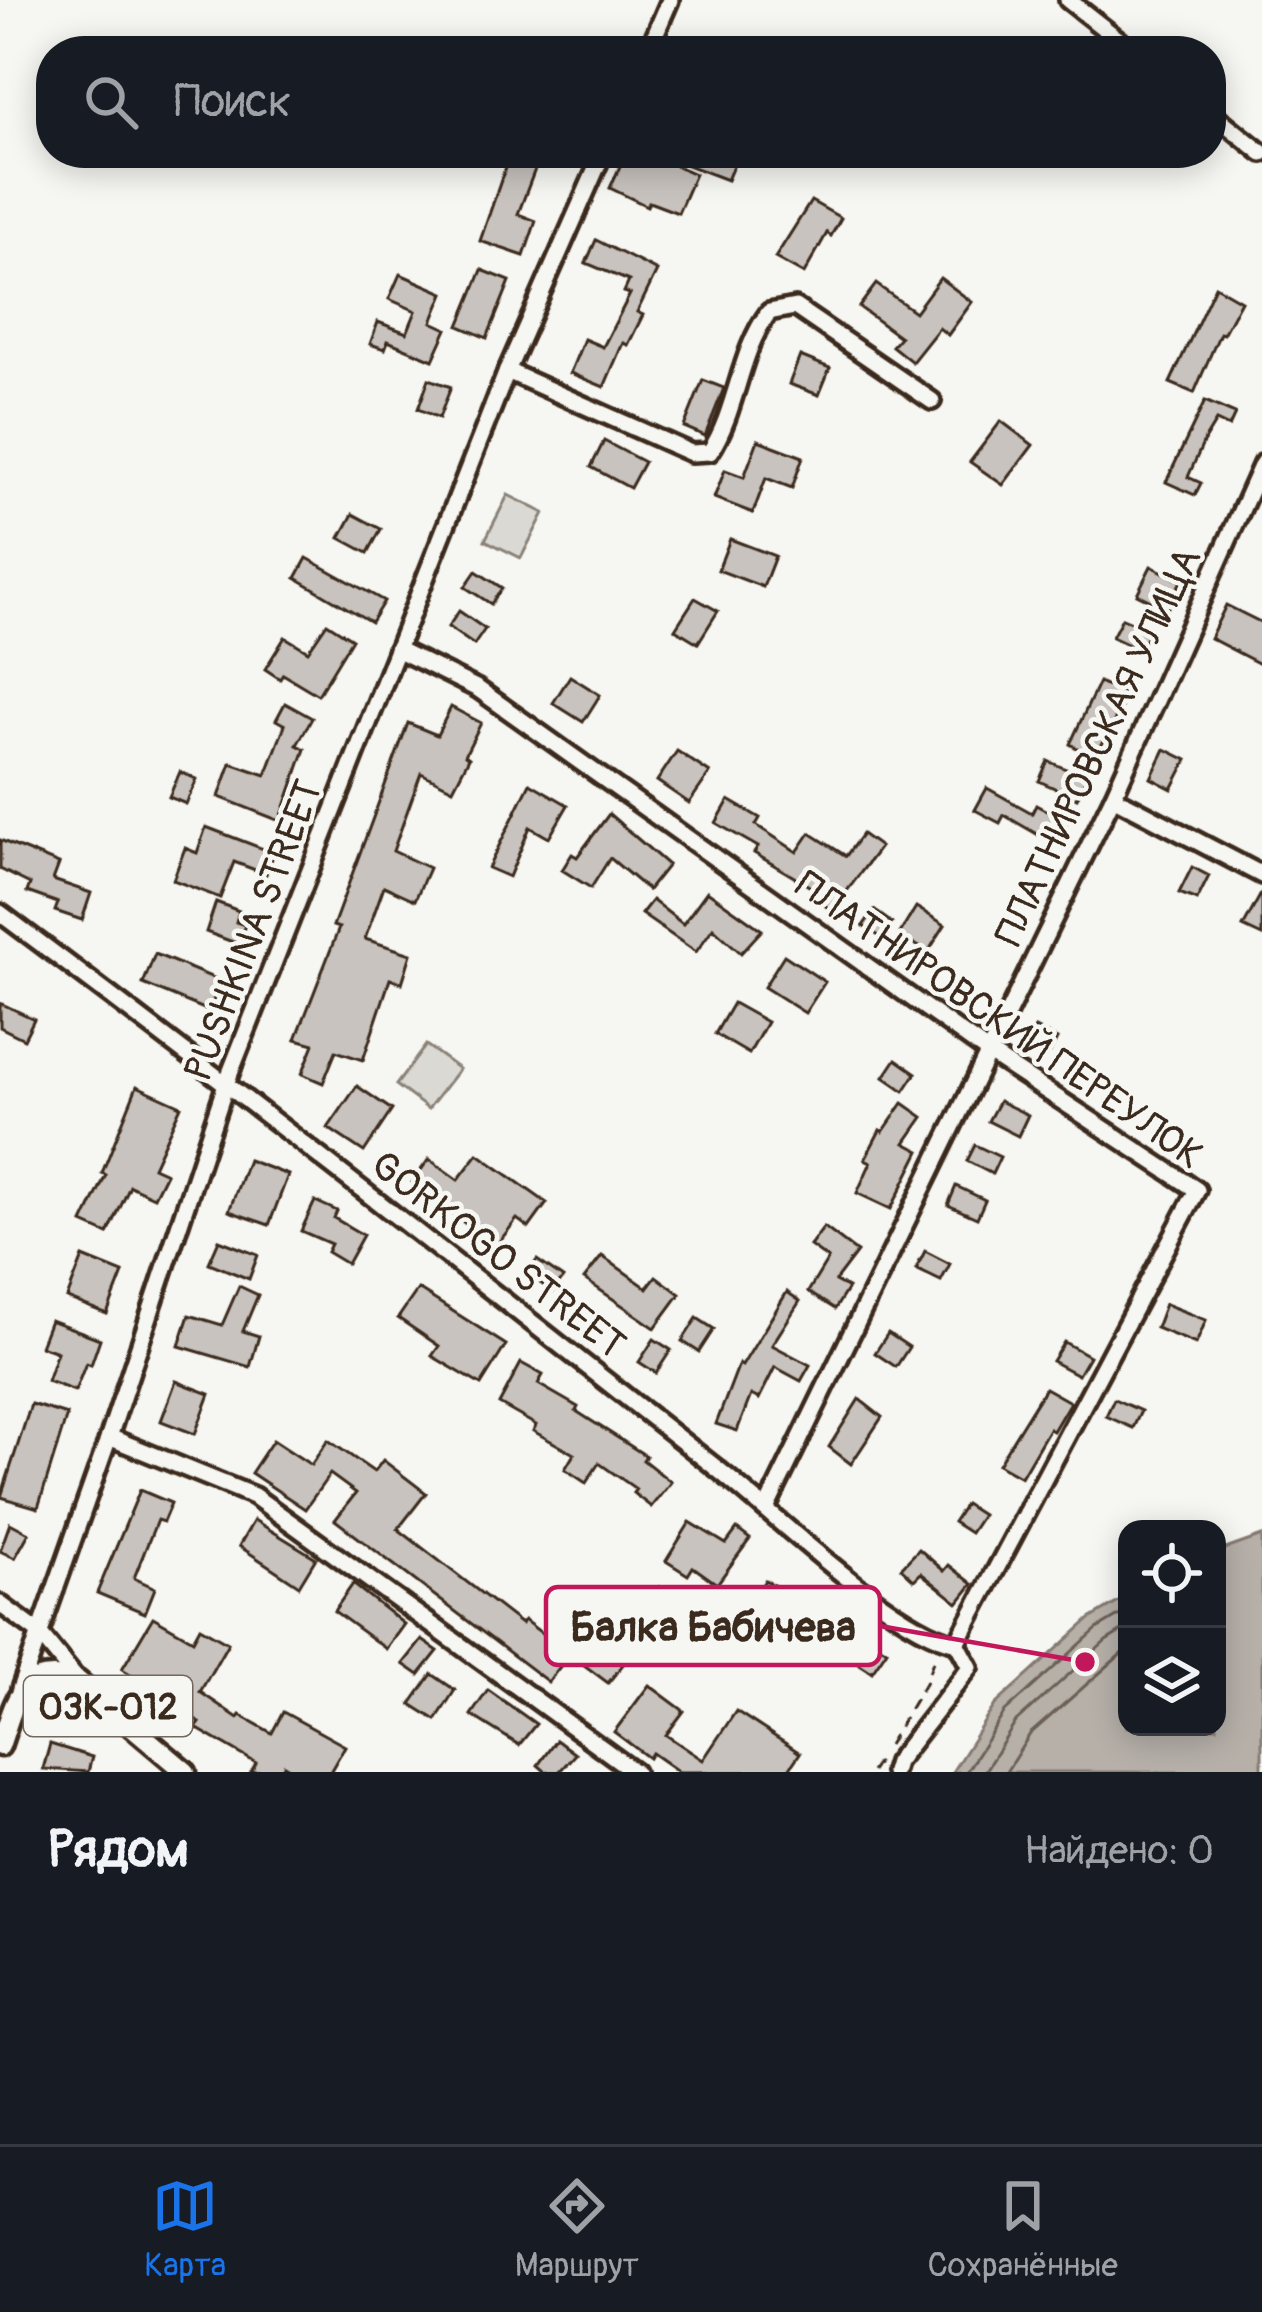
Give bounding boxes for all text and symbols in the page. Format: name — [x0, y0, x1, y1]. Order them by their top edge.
search box — [36, 36, 1226, 168]
icon: search — [78, 69, 144, 135]
text: Поиск — [174, 74, 291, 130]
street label: ПЛАТНИРОВСКАЯ УЛИЦА — [984, 540, 1212, 954]
street label: PUSHKINA STREET — [173, 773, 333, 1088]
street label: ПЛАТНИРОВСКИЙ ПЕРЕУЛОК — [786, 860, 1213, 1180]
street label: GORKOGO STREET — [361, 1141, 635, 1370]
map controls — [1118, 1520, 1226, 1736]
button: locate — [1118, 1520, 1226, 1628]
callout: Балка Бабичева — [546, 1587, 880, 1665]
text: Балка Бабичева — [570, 1602, 856, 1654]
button: layers — [1118, 1628, 1226, 1736]
road number: 03К-012 — [24, 1676, 192, 1736]
text: Рядом — [48, 1818, 189, 1882]
text: Найдено: 0 — [1024, 1826, 1214, 1875]
tab: Карта — [144, 2173, 226, 2286]
tab: Маршрут — [515, 2173, 639, 2286]
tab: Сохранённые — [927, 2173, 1118, 2286]

